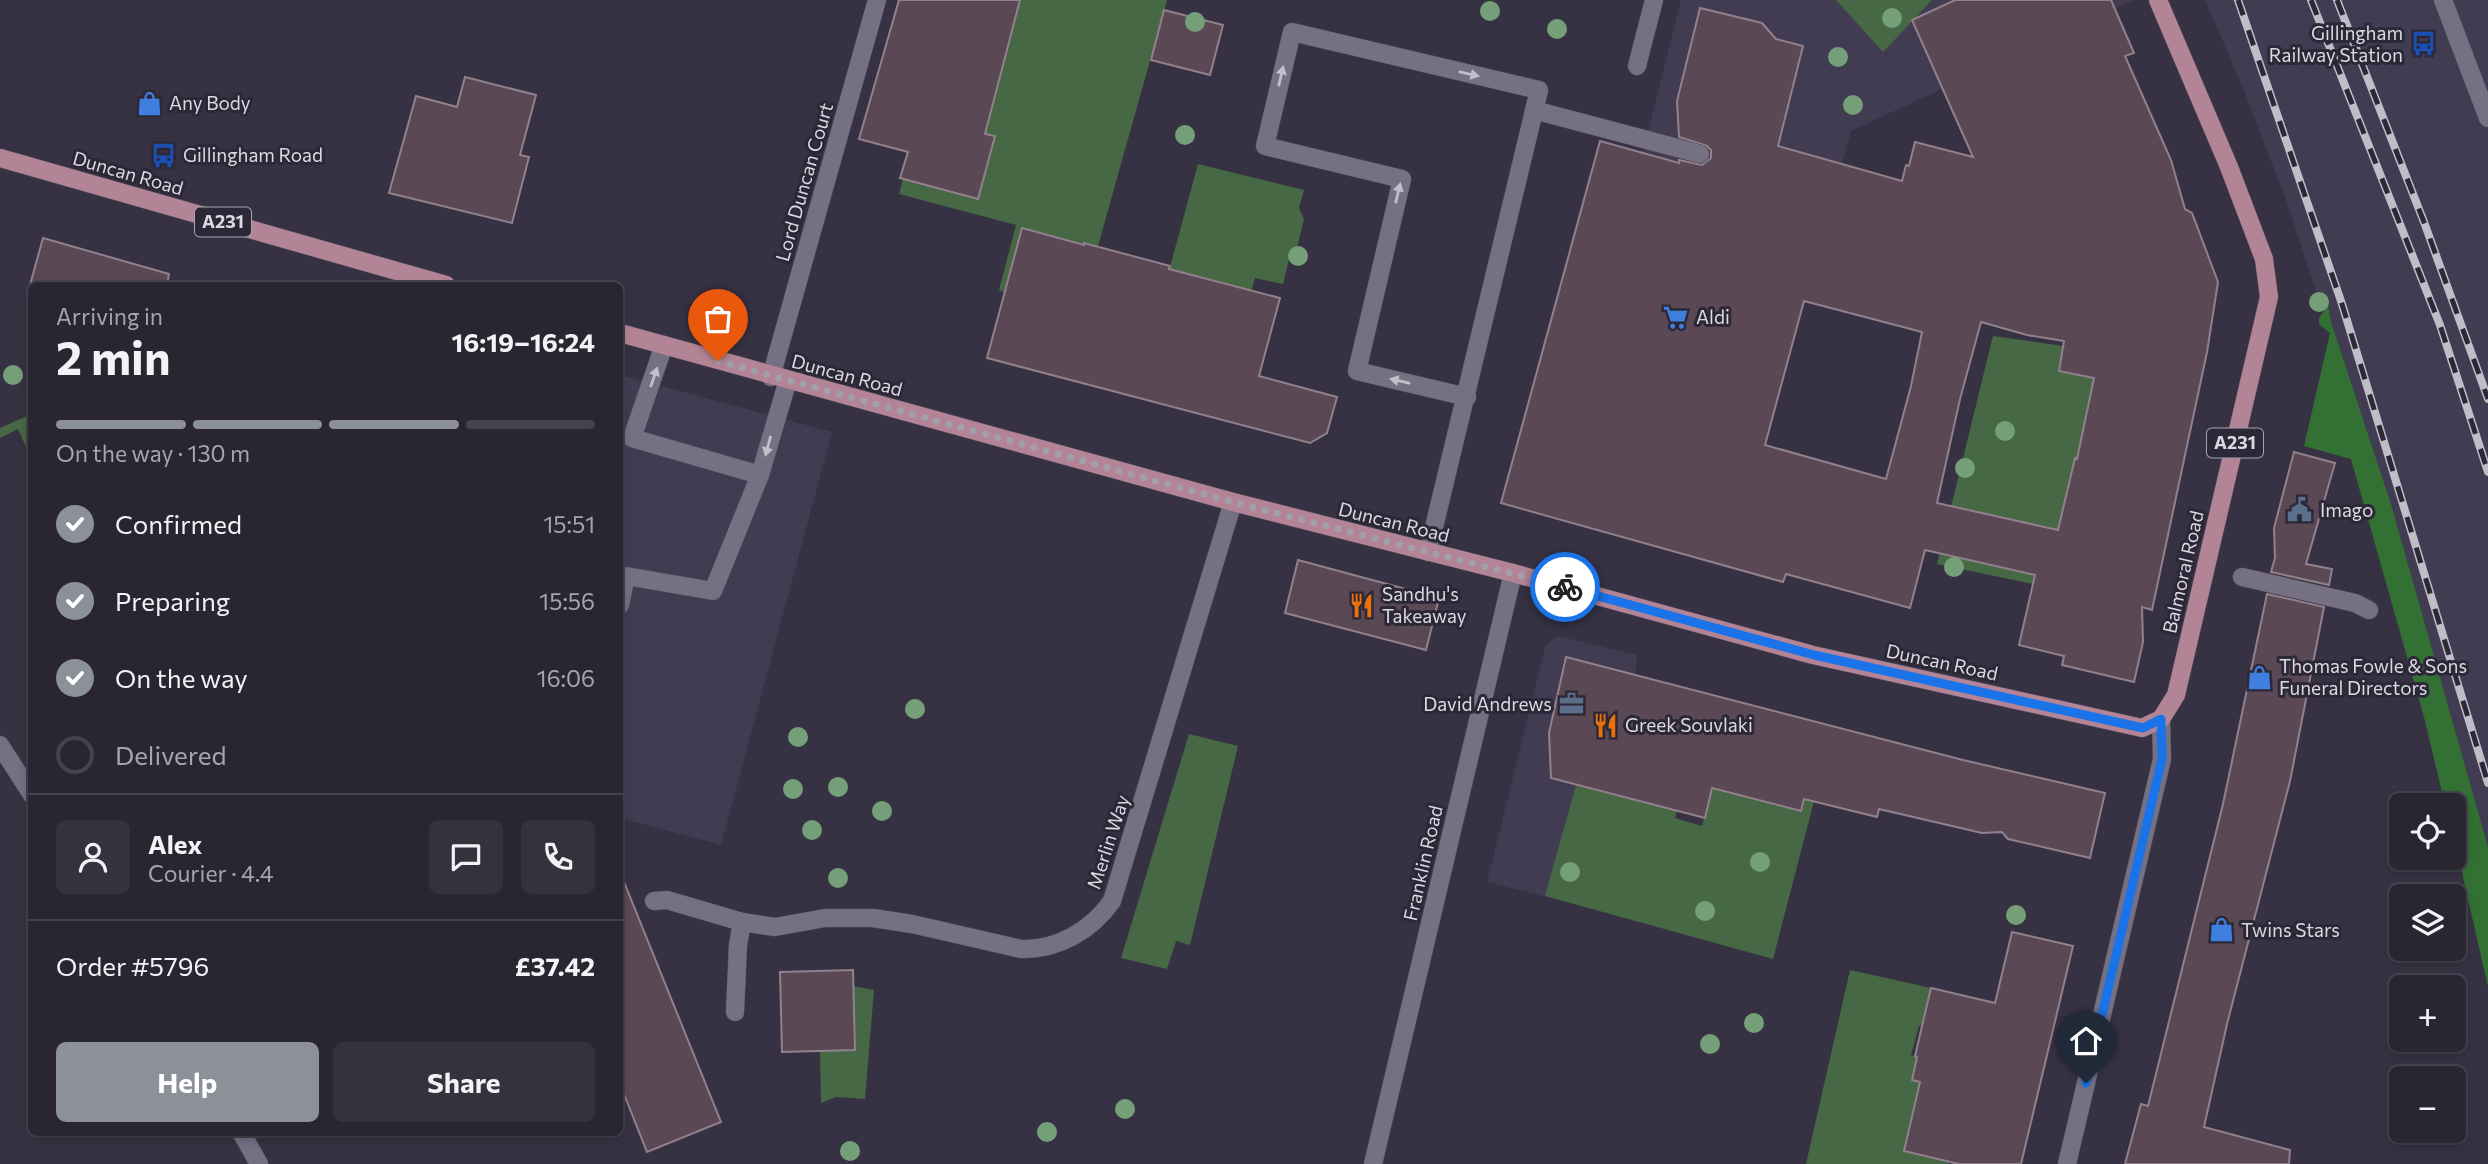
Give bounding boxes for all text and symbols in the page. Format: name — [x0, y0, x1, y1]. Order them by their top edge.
place label: Gillingham Railway Station — [2269, 21, 2403, 66]
bus stop icon: Gillingham Railway Station — [2409, 30, 2437, 58]
one-way arrow — [1276, 65, 1287, 87]
one-way arrow — [1458, 68, 1480, 79]
shop icon: Any Body — [135, 89, 163, 117]
place label: Any Body — [169, 91, 251, 114]
street label: Lord Duncan Court — [770, 100, 837, 264]
bus stop icon: Gillingham Road — [149, 141, 177, 169]
place label: Gillingham Road — [183, 143, 323, 166]
street label: Duncan Road — [70, 146, 186, 199]
one-way arrow — [1393, 182, 1404, 204]
road number: A231 — [195, 208, 251, 236]
pin — [688, 289, 748, 361]
icon: bag — [699, 300, 737, 338]
text: Arriving in — [56, 302, 163, 330]
supermarket icon: Aldi — [1662, 303, 1690, 331]
place label: Aldi — [1696, 305, 1730, 328]
text: 16:19–16:24 — [451, 326, 595, 357]
text: 2 min — [56, 328, 171, 384]
street label: Duncan Road — [789, 349, 905, 400]
one-way arrow — [649, 367, 660, 388]
one-way arrow — [1389, 376, 1411, 387]
road number: A231 — [2207, 428, 2263, 458]
one-way arrow — [762, 435, 773, 457]
text: On the way · 130 m — [56, 439, 250, 467]
public building icon: Imago — [2286, 496, 2314, 524]
street label: Duncan Road — [1336, 497, 1452, 546]
place label: Imago — [2320, 498, 2373, 521]
icon: check — [56, 505, 94, 543]
text: Confirmed — [115, 508, 242, 539]
street label: Balmoral Road — [2157, 508, 2208, 635]
text: 15:51 — [543, 510, 595, 538]
courier — [1530, 552, 1600, 622]
icon: bike — [1546, 568, 1584, 606]
icon: check — [56, 582, 94, 620]
place label: Sandhu's Takeaway — [1382, 582, 1467, 627]
text: Preparing — [115, 585, 230, 616]
text: 15:56 — [539, 587, 595, 615]
restaurant icon: Sandhu's Takeaway — [1348, 591, 1376, 619]
street label: Duncan Road — [1884, 638, 2000, 685]
place label: Thomas Fowle & Sons Funeral Directors — [2279, 654, 2467, 699]
icon: check — [56, 659, 94, 697]
text: On the way — [115, 662, 248, 693]
shop icon: Thomas Fowle & Sons Funeral Directors — [2245, 663, 2273, 691]
text: 16:06 — [537, 664, 595, 692]
office icon: David Andrews — [1558, 690, 1586, 718]
place label: David Andrews — [1423, 692, 1552, 715]
restaurant icon: Greek Souvlaki — [1591, 711, 1619, 739]
place label: Greek Souvlaki — [1625, 713, 1753, 736]
text: Delivered — [115, 739, 226, 770]
street label: Merlin Way — [1081, 792, 1134, 892]
map controls — [2389, 793, 2466, 1143]
button: locate — [2389, 793, 2466, 870]
street label: Franklin Road — [1398, 803, 1447, 923]
button: person — [56, 820, 130, 894]
button: chat — [429, 820, 503, 894]
button: phone — [521, 820, 595, 894]
text: Alex — [148, 828, 202, 859]
text: Courier · 4.4 — [148, 859, 274, 887]
button: layers — [2389, 884, 2466, 961]
shop icon: Twins Stars — [2207, 916, 2235, 944]
place label: Twins Stars — [2241, 918, 2340, 941]
text: Order #5796 — [56, 950, 209, 981]
text: £37.42 — [515, 950, 595, 981]
button: + — [2389, 975, 2466, 1052]
pin — [2056, 1011, 2116, 1083]
icon: home — [2067, 1022, 2105, 1060]
button: Help — [56, 1042, 319, 1122]
button: Share — [333, 1042, 595, 1122]
button: − — [2389, 1066, 2466, 1143]

